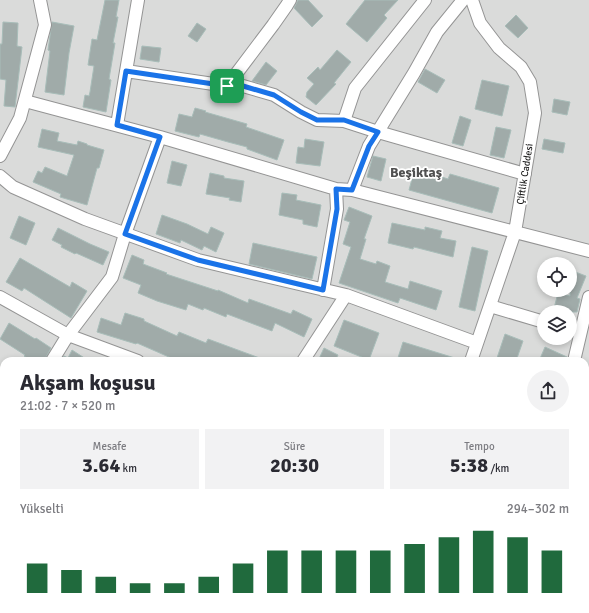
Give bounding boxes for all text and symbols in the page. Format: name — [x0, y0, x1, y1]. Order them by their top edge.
pin — [210, 69, 244, 103]
icon: arrive — [216, 75, 238, 97]
street label: Çiftlik Caddesi — [514, 143, 536, 205]
district label: Beşiktaş — [390, 164, 442, 181]
map controls — [537, 257, 577, 345]
button: locate — [537, 257, 577, 297]
button: layers — [537, 305, 577, 345]
text: Akşam koşusu — [20, 369, 155, 396]
button: share — [527, 370, 569, 412]
text: 21:02 · 7 × 520 m — [20, 398, 115, 414]
text: Mesafe — [93, 440, 126, 453]
text: Süre — [284, 440, 305, 453]
text: Tempo — [464, 440, 495, 453]
text: 3.64 — [82, 453, 120, 478]
text: 20:30 — [270, 453, 319, 478]
text: 5:38 — [450, 453, 488, 478]
text: km — [120, 462, 137, 475]
text: /km — [488, 462, 509, 475]
text: Yükselti — [20, 501, 64, 517]
text: 294–302 m — [507, 501, 569, 517]

